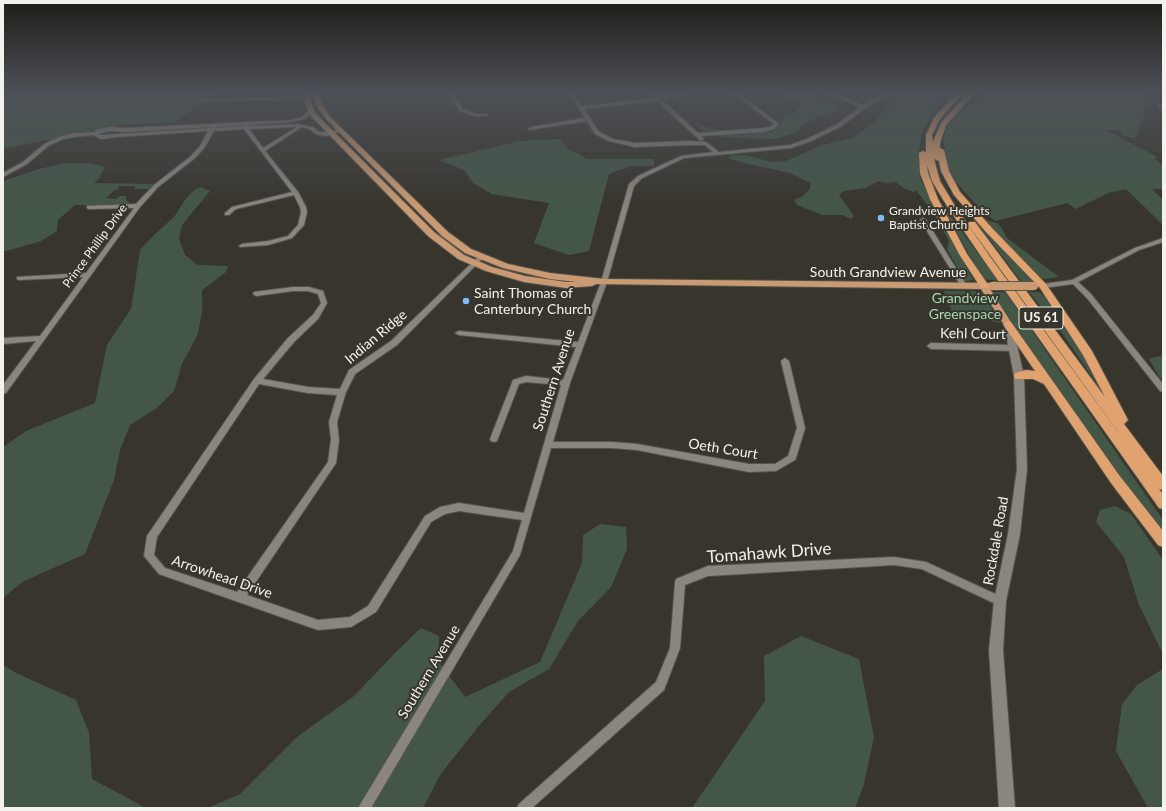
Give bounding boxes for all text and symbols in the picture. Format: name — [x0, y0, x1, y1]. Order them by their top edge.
street label: Prince Phillip Drive — [60, 201, 130, 291]
place label: Grandview Heights Baptist Church — [889, 204, 990, 232]
marker: Grandview Heights Baptist Church — [876, 213, 886, 223]
street label: South Grandview Avenue — [810, 264, 966, 280]
place label: Saint Thomas of Canterbury Church — [474, 285, 591, 318]
park label: Grandview Greenspace — [929, 290, 1001, 322]
marker: Saint Thomas of Canterbury Church — [461, 296, 471, 306]
street label: Indian Ridge — [342, 306, 410, 368]
road number: US 61 — [1019, 307, 1063, 329]
street label: Kehl Court — [940, 325, 1006, 343]
street label: Southern Avenue — [530, 327, 578, 433]
street label: Oeth Court — [687, 435, 759, 463]
street label: Rockdale Road — [980, 495, 1012, 587]
street label: Tomahawk Drive — [706, 538, 832, 568]
street label: Arrowhead Drive — [170, 552, 274, 602]
street label: Southern Avenue — [394, 622, 464, 722]

